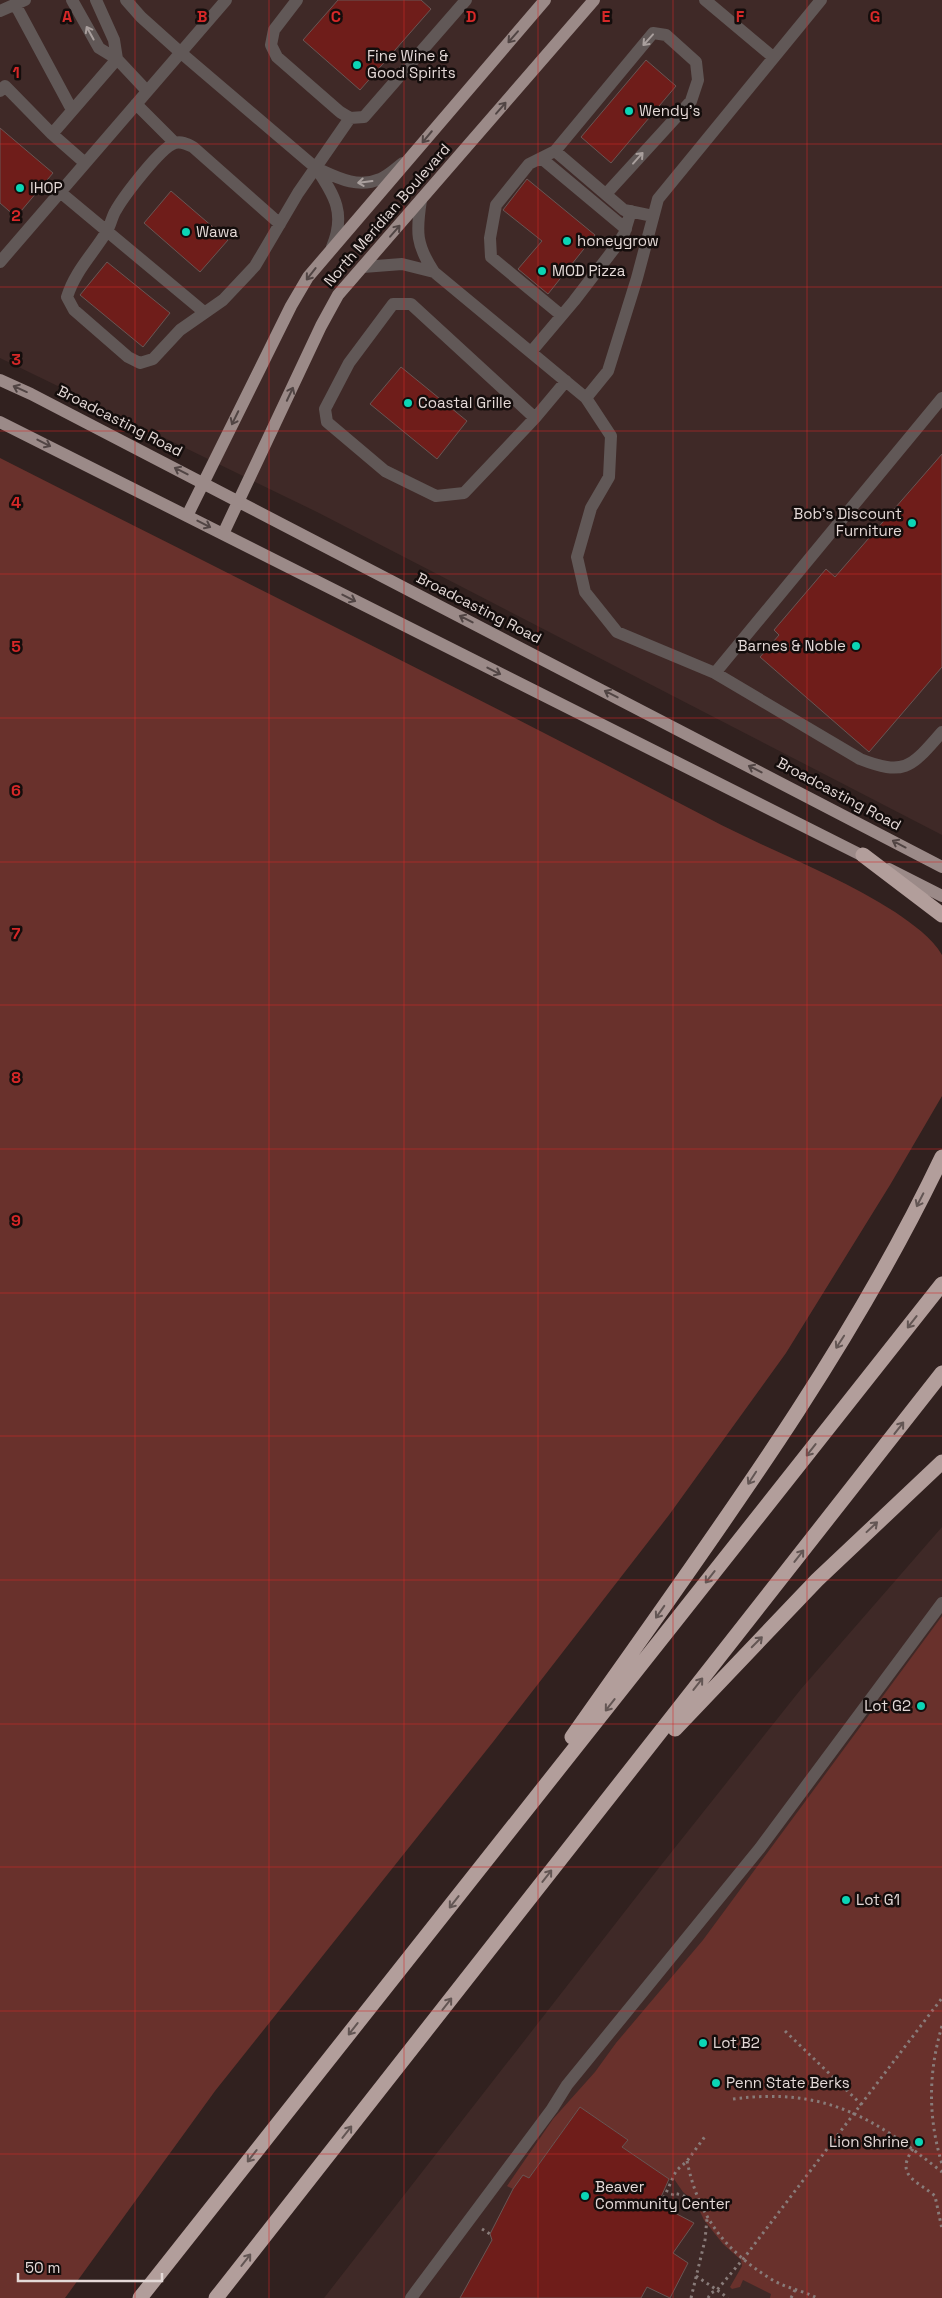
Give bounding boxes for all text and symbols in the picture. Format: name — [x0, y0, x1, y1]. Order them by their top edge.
text: A — [62, 6, 72, 27]
text: B — [197, 6, 207, 27]
text: C — [331, 6, 341, 27]
text: D — [466, 6, 476, 27]
text: E — [602, 6, 611, 27]
text: F — [736, 6, 745, 27]
text: G — [870, 6, 880, 27]
one-way arrow — [85, 26, 95, 41]
one-way arrow — [507, 30, 519, 43]
one-way arrow — [642, 33, 653, 46]
place label: Fine Wine & Good Spirits — [367, 46, 456, 82]
marker: Fine Wine & Good Spirits — [351, 59, 363, 71]
text: 1 — [12, 62, 20, 83]
one-way arrow — [495, 101, 507, 114]
place label: Wendy's — [639, 101, 701, 120]
marker: Wendy's — [623, 105, 635, 117]
one-way arrow — [421, 130, 433, 143]
street label: North Meridian Boulevard — [319, 139, 454, 290]
one-way arrow — [633, 152, 644, 165]
one-way arrow — [357, 177, 373, 187]
place label: IHOP — [30, 178, 63, 197]
marker: IHOP — [14, 182, 26, 194]
text: 2 — [11, 205, 21, 226]
place label: Wawa — [196, 222, 238, 241]
one-way arrow — [389, 224, 400, 237]
marker: Wawa — [180, 226, 192, 238]
place label: honeygrow — [577, 231, 659, 250]
marker: honeygrow — [561, 235, 573, 247]
place label: MOD Pizza — [552, 261, 626, 280]
marker: MOD Pizza — [536, 265, 548, 277]
one-way arrow — [305, 267, 316, 280]
text: 3 — [11, 349, 21, 370]
street label: Broadcasting Road — [54, 381, 186, 460]
one-way arrow — [13, 384, 28, 394]
one-way arrow — [285, 387, 295, 402]
place label: Coastal Grille — [418, 393, 512, 412]
marker: Coastal Grille — [402, 397, 414, 409]
one-way arrow — [230, 410, 239, 425]
one-way arrow — [36, 439, 51, 448]
one-way arrow — [173, 466, 188, 476]
text: 4 — [11, 492, 21, 513]
place label: Bob's Discount Furniture — [793, 504, 902, 540]
marker: Bob's Discount Furniture — [906, 517, 918, 529]
one-way arrow — [197, 519, 212, 529]
street label: Broadcasting Road — [413, 568, 545, 647]
one-way arrow — [342, 593, 357, 603]
one-way arrow — [459, 614, 474, 623]
text: 5 — [11, 636, 21, 657]
place label: Barnes & Noble — [738, 636, 846, 655]
marker: Barnes & Noble — [850, 640, 862, 652]
one-way arrow — [487, 666, 502, 676]
one-way arrow — [603, 689, 618, 699]
street label: Broadcasting Road — [774, 753, 905, 834]
one-way arrow — [748, 764, 763, 773]
text: 6 — [11, 780, 21, 801]
one-way arrow — [892, 839, 907, 848]
text: 7 — [12, 923, 21, 944]
text: 8 — [11, 1067, 21, 1088]
one-way arrow — [915, 1192, 924, 1207]
text: 9 — [11, 1210, 21, 1231]
one-way arrow — [906, 1316, 917, 1329]
one-way arrow — [835, 1335, 846, 1349]
one-way arrow — [893, 1422, 904, 1435]
one-way arrow — [806, 1443, 816, 1457]
one-way arrow — [747, 1471, 757, 1485]
one-way arrow — [866, 1522, 878, 1534]
one-way arrow — [793, 1550, 804, 1563]
one-way arrow — [705, 1571, 716, 1584]
one-way arrow — [655, 1605, 665, 1619]
one-way arrow — [751, 1635, 763, 1648]
one-way arrow — [693, 1678, 704, 1691]
place label: Lot G2 — [864, 1696, 911, 1715]
one-way arrow — [604, 1698, 615, 1711]
marker: Lot G2 — [915, 1700, 927, 1712]
one-way arrow — [542, 1870, 553, 1883]
place label: Lot G1 — [856, 1890, 900, 1909]
marker: Lot G1 — [840, 1894, 852, 1906]
one-way arrow — [449, 1895, 460, 1908]
one-way arrow — [442, 1997, 452, 2011]
one-way arrow — [348, 2022, 359, 2035]
place label: Lot B2 — [713, 2033, 760, 2052]
marker: Lot B2 — [697, 2037, 709, 2049]
place label: Penn State Berks — [726, 2073, 850, 2092]
marker: Penn State Berks — [710, 2077, 722, 2089]
one-way arrow — [341, 2126, 352, 2139]
place label: Lion Shrine — [829, 2132, 909, 2151]
marker: Lion Shrine — [913, 2136, 925, 2148]
one-way arrow — [247, 2149, 258, 2162]
place label: Beaver Community Center — [595, 2177, 731, 2213]
marker: Beaver Community Center — [579, 2190, 591, 2202]
scale bar — [18, 2250, 161, 2282]
one-way arrow — [241, 2254, 252, 2267]
text: 50 m — [25, 2258, 60, 2277]

